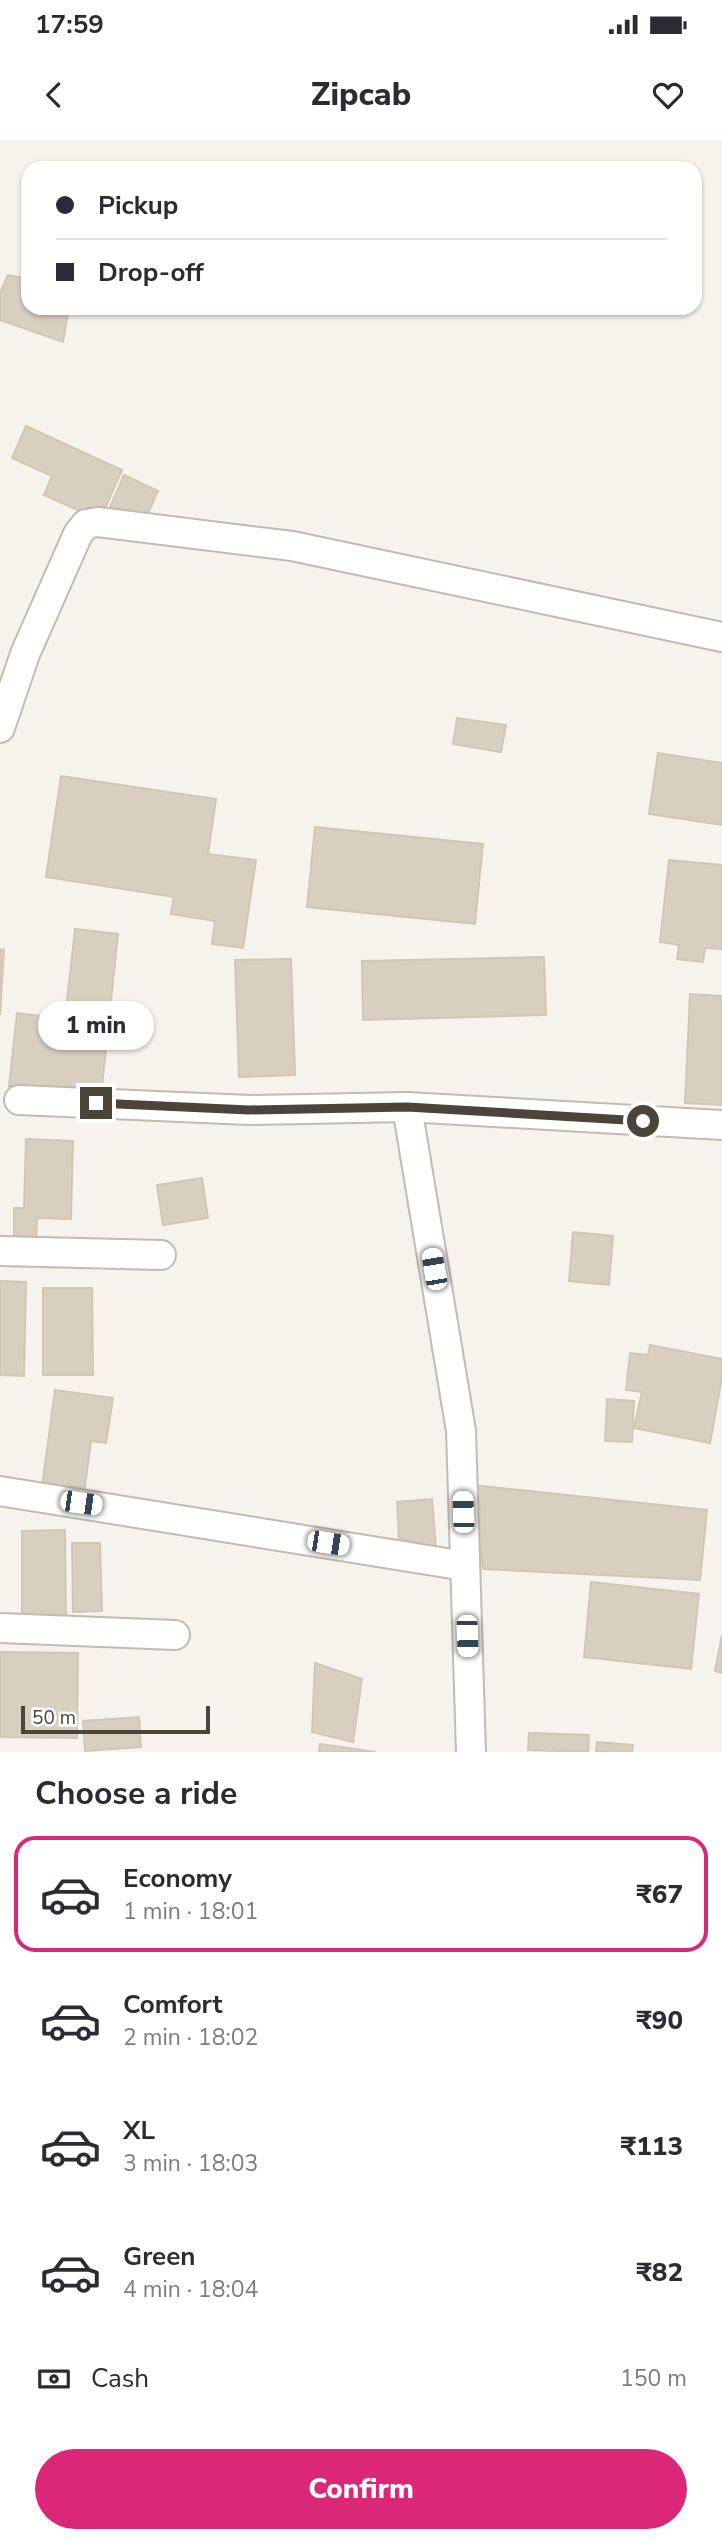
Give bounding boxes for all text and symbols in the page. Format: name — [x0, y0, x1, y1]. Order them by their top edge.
text: 17:59 — [35, 7, 104, 42]
text: Zipcab — [311, 73, 411, 116]
icon: back — [35, 76, 73, 114]
icon: heart — [649, 76, 687, 114]
text: Pickup — [98, 188, 178, 223]
text: Drop-off — [98, 255, 204, 290]
callout: 1 min — [38, 1002, 154, 1051]
text: 1 min — [66, 1010, 126, 1041]
route end — [80, 1087, 112, 1119]
route start — [627, 1105, 659, 1137]
car — [421, 1246, 448, 1292]
car — [59, 1490, 104, 1516]
car — [452, 1491, 475, 1533]
car — [306, 1529, 351, 1557]
car — [456, 1615, 479, 1657]
scale bar — [21, 1703, 210, 1735]
text: 50 m — [32, 1705, 76, 1731]
text: Choose a ride — [35, 1772, 237, 1815]
text: Economy — [123, 1861, 232, 1896]
icon: car — [39, 1863, 102, 1926]
text: ₹67 — [636, 1877, 683, 1912]
text: 1 min · 18:01 — [123, 1896, 258, 1927]
text: Comfort — [123, 1987, 223, 2022]
icon: car — [39, 1989, 102, 2052]
text: ₹90 — [636, 2003, 683, 2038]
text: 2 min · 18:02 — [123, 2022, 258, 2053]
text: XL — [123, 2113, 155, 2148]
icon: car — [39, 2115, 102, 2178]
text: ₹113 — [621, 2129, 683, 2164]
text: 3 min · 18:03 — [123, 2148, 258, 2179]
text: Green — [123, 2239, 196, 2274]
icon: car — [39, 2241, 102, 2304]
text: ₹82 — [636, 2255, 683, 2290]
text: 4 min · 18:04 — [123, 2274, 258, 2305]
icon: cash — [35, 2360, 73, 2398]
text: Cash — [91, 2361, 149, 2396]
text: 150 m — [620, 2363, 687, 2394]
button: Confirm — [35, 2449, 687, 2529]

